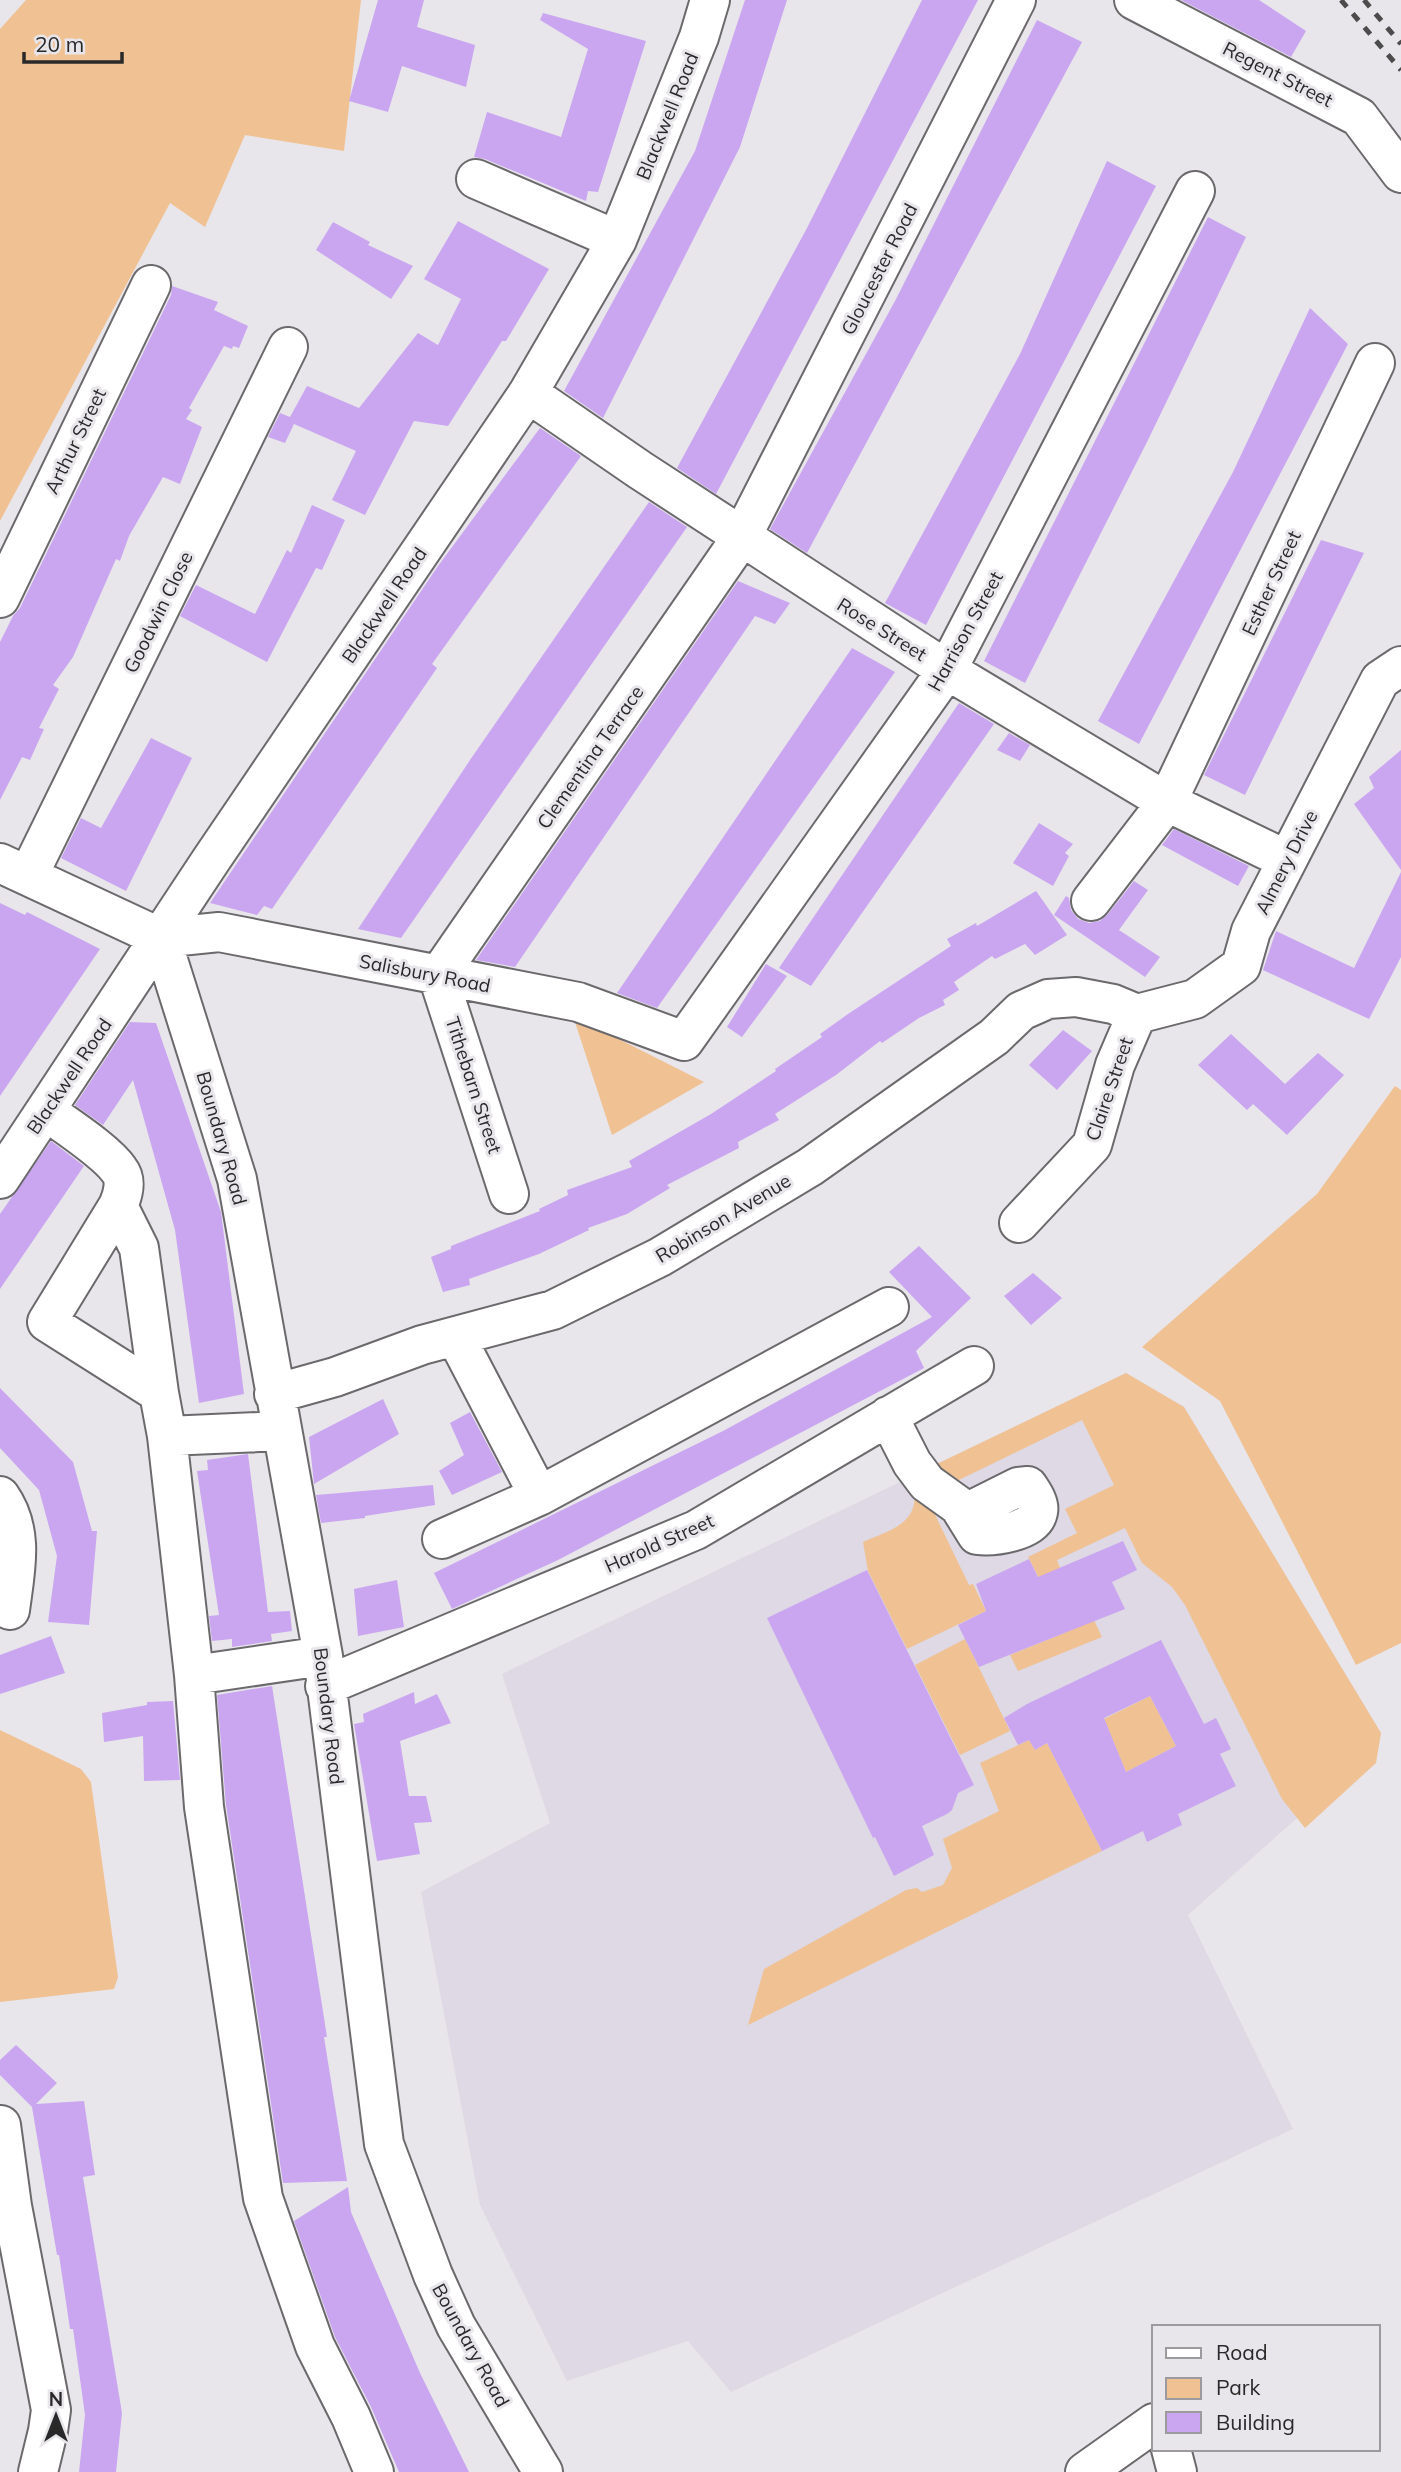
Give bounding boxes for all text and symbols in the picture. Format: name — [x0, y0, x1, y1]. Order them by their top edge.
scale bar — [24, 21, 122, 65]
text: 20 m — [35, 31, 84, 57]
street label: Regent Street — [1219, 36, 1337, 112]
street label: Blackwell Road — [631, 49, 703, 183]
street label: Gloucester Road — [836, 199, 922, 339]
street label: Arthur Street — [39, 384, 111, 498]
street label: Esther Street — [1236, 526, 1306, 639]
street label: Blackwell Road — [336, 542, 432, 668]
street label: Goodwin Close — [118, 547, 198, 677]
street label: Harrison Street — [922, 567, 1008, 695]
street label: Rose Street — [833, 592, 931, 666]
street label: Clementina Terrace — [532, 681, 648, 833]
street label: Almery Drive — [1249, 806, 1323, 918]
street label: Salisbury Road — [357, 949, 493, 997]
street label: Blackwell Road — [21, 1013, 117, 1139]
street label: Tithebarn Street — [441, 1014, 508, 1157]
street label: Claire Street — [1080, 1034, 1138, 1144]
street label: Boundary Road — [191, 1068, 253, 1208]
street label: Robinson Avenue — [651, 1168, 795, 1268]
street label: Harold Street — [601, 1508, 718, 1578]
street label: Boundary Road — [309, 1646, 349, 1786]
street label: Boundary Road — [427, 2279, 515, 2411]
legend — [1152, 2325, 1380, 2451]
text: Road — [1216, 2339, 1267, 2365]
text: Park — [1216, 2374, 1260, 2400]
north arrow — [21, 2381, 91, 2451]
text: N — [49, 2387, 63, 2411]
text: Building — [1216, 2409, 1295, 2435]

